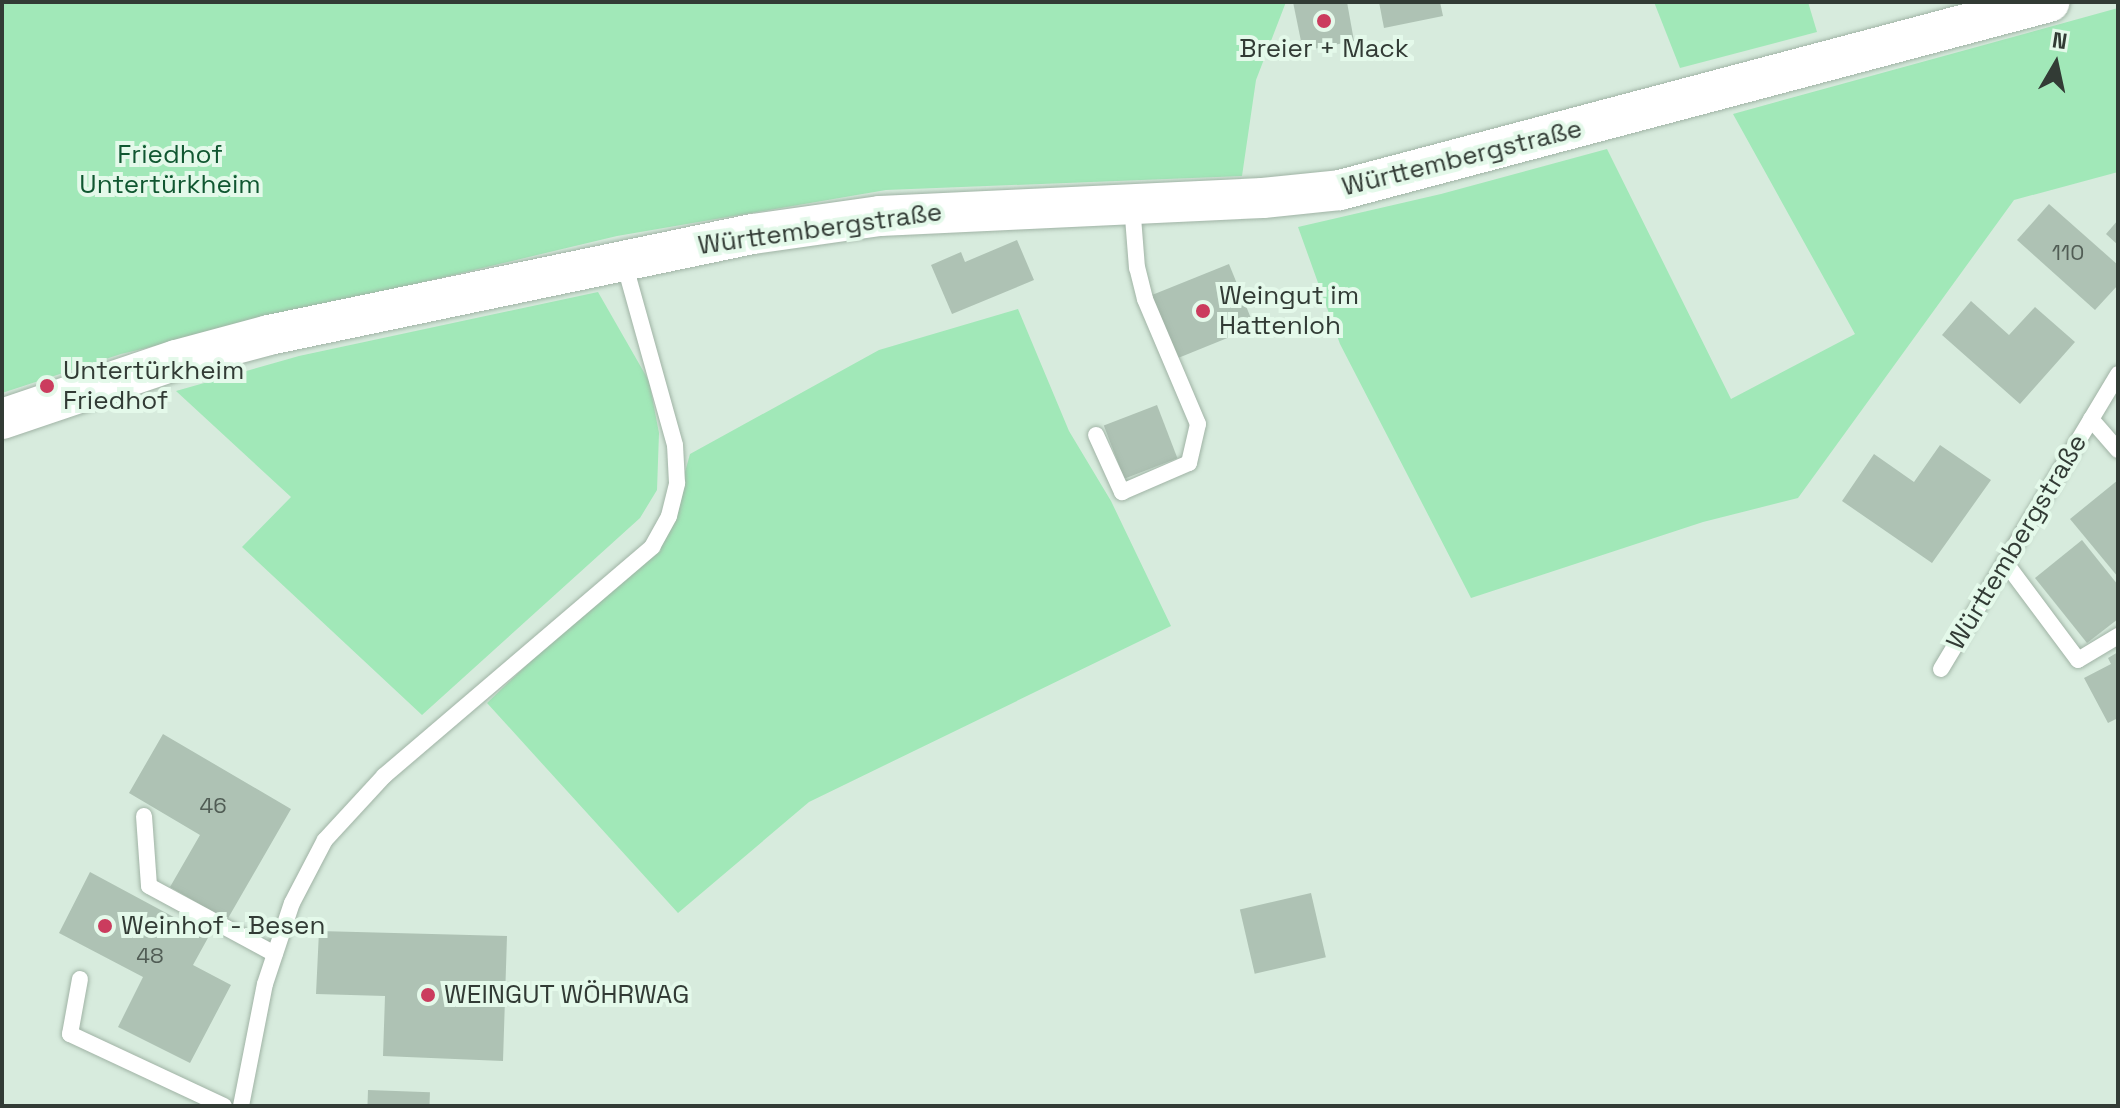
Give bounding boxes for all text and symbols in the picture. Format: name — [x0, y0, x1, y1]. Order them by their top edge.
marker: Breier + Mack — [1315, 12, 1333, 30]
north arrow — [2016, 24, 2096, 104]
text: N — [2050, 25, 2069, 55]
place label: Breier + Mack — [1239, 33, 1409, 65]
street label: Württembergstraße — [1339, 113, 1585, 203]
park label: Friedhof Untertürkheim — [79, 139, 261, 200]
street label: Württembergstraße — [696, 196, 944, 262]
house number: 110 — [2052, 240, 2084, 266]
place label: Weingut im Hattenloh — [1219, 280, 1359, 342]
marker: Weingut im Hattenloh — [1194, 302, 1212, 320]
place label: Untertürkheim Friedhof — [63, 355, 244, 416]
marker: Untertürkheim Friedhof — [38, 377, 56, 395]
street label: Württembergstraße — [1940, 429, 2094, 655]
house number: 46 — [199, 793, 227, 819]
place label: Weinhof - Besen — [121, 910, 327, 942]
marker: Weinhof - Besen — [96, 917, 114, 935]
house number: 48 — [136, 943, 164, 969]
place label: WEINGUT WÖHRWAG — [444, 979, 690, 1011]
marker: WEINGUT WÖHRWAG — [419, 986, 437, 1004]

